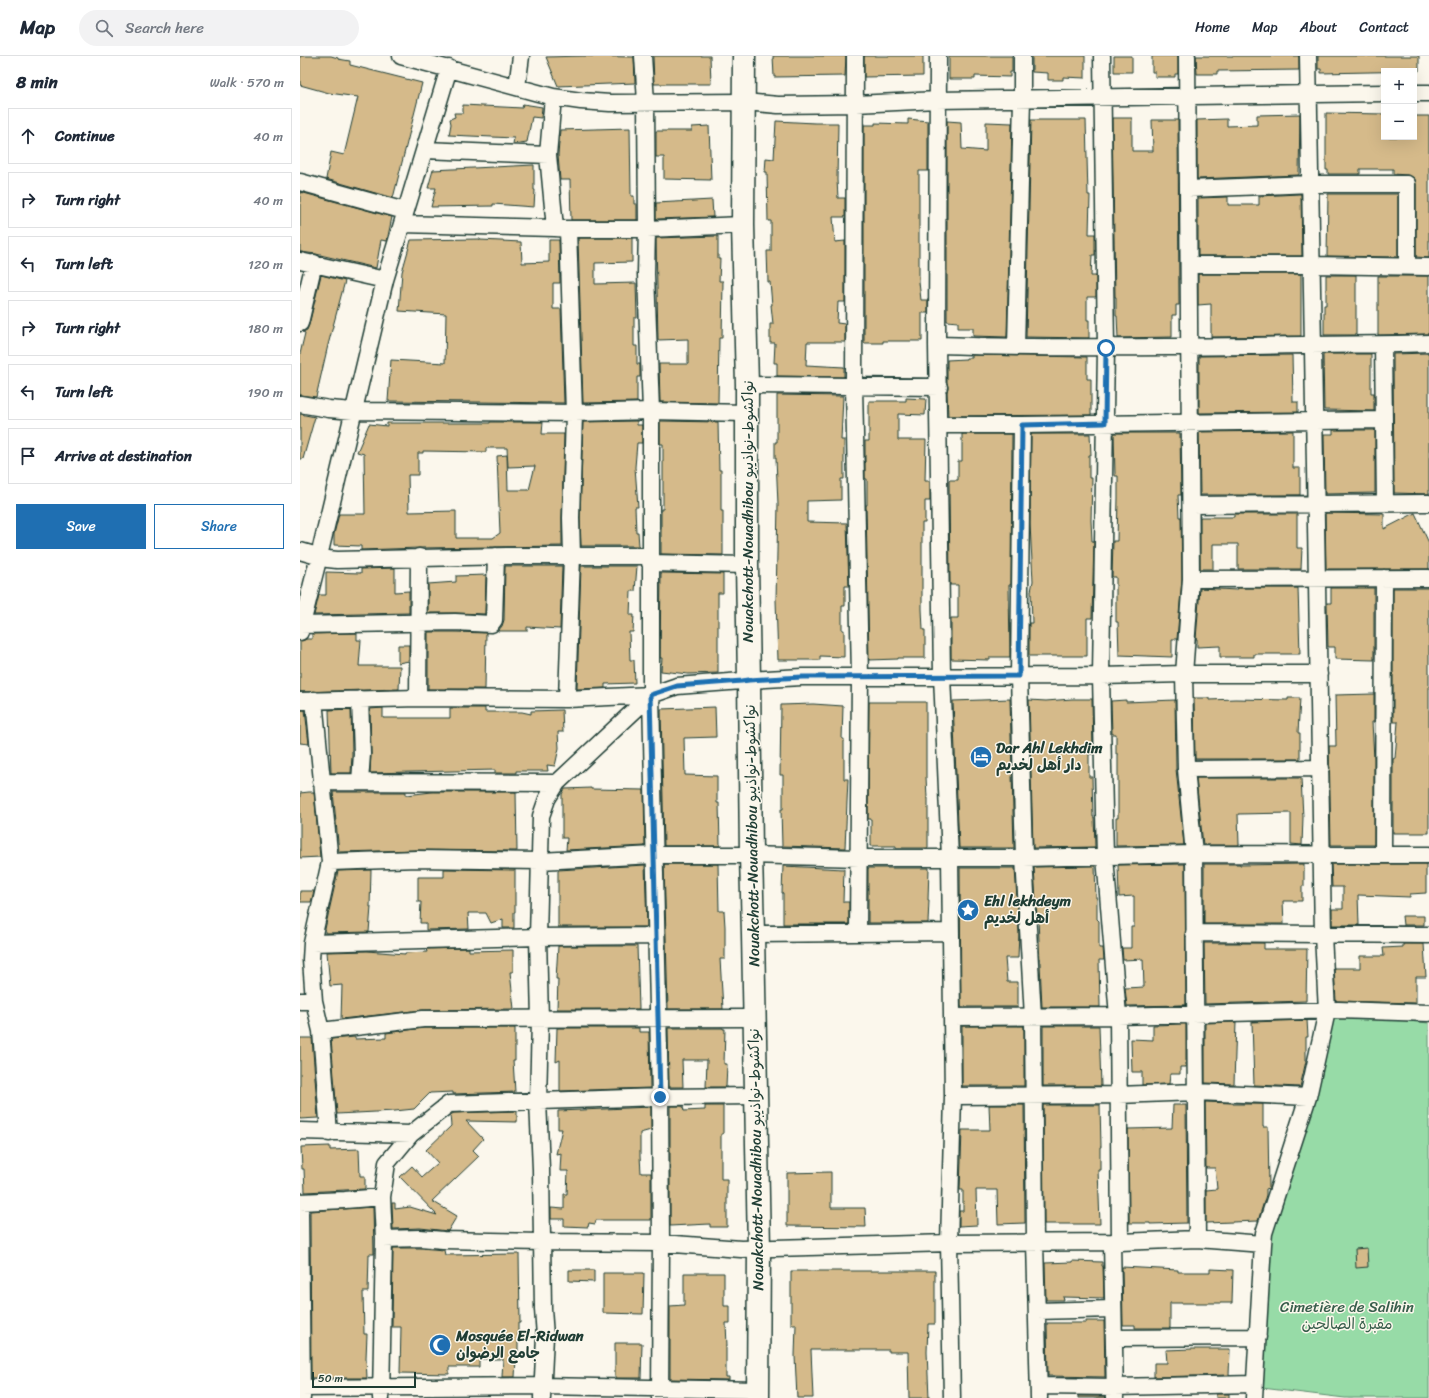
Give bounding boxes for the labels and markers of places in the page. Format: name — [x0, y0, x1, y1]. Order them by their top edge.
place label: Dar Ahl Lekhdim دار أهل لخديم — [996, 735, 1103, 778]
hotel icon: Dar Ahl Lekhdim دار أهل لخديم — [968, 744, 994, 770]
place label: Ehl lekhdeym أهل لخديم — [984, 888, 1072, 931]
place icon: Ehl lekhdeym أهل لخديم — [955, 897, 981, 923]
place label: Mosquée El-Ridwan جامع الرضوان — [455, 1323, 585, 1366]
mosque icon: Mosquée El-Ridwan جامع الرضوان — [427, 1332, 453, 1358]

